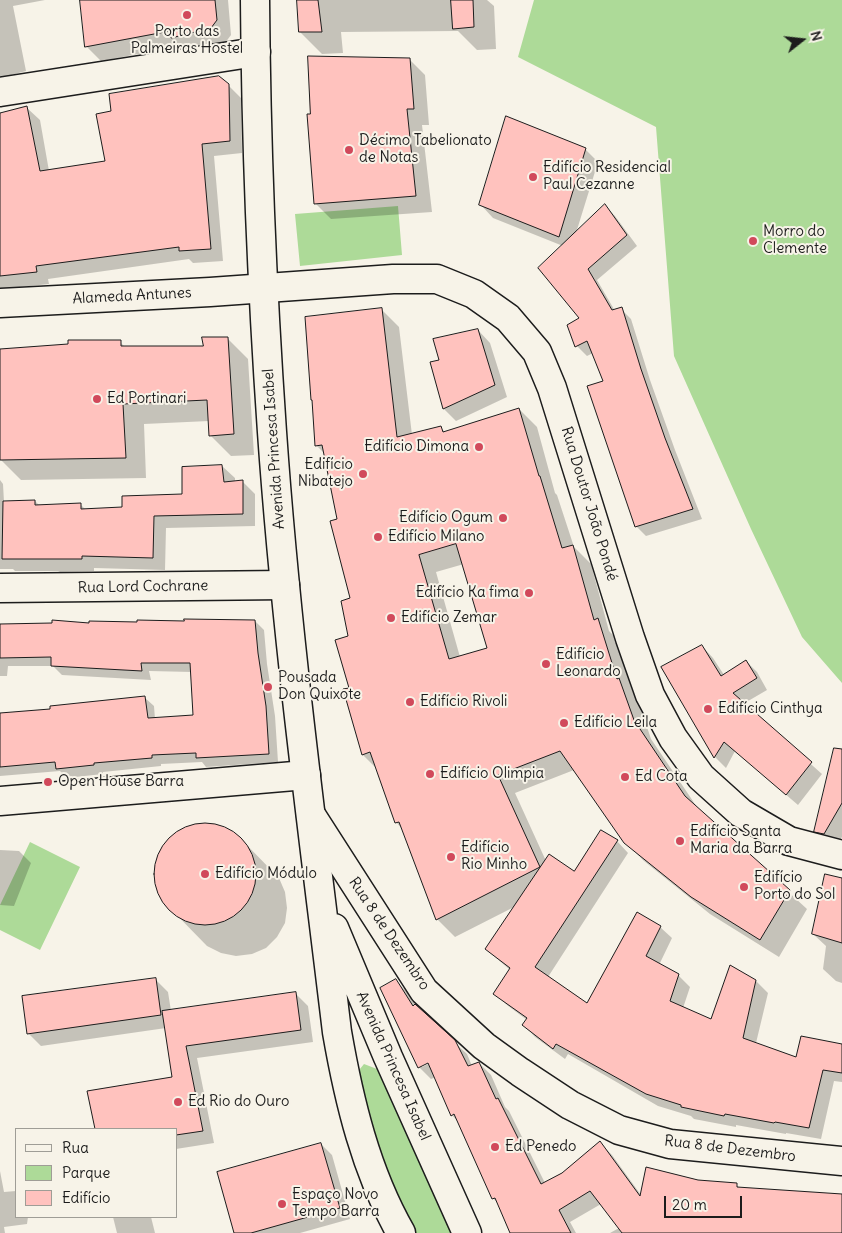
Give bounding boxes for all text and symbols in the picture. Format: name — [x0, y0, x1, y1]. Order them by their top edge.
marker: Porto das Palmeiras Hostel — [181, 9, 193, 21]
north arrow — [777, 15, 827, 65]
place label: Porto das Palmeiras Hostel — [131, 23, 243, 58]
text: N — [806, 29, 826, 43]
place label: Décimo Tabelionato de Notas — [359, 132, 492, 167]
marker: Décimo Tabelionato de Notas — [343, 144, 355, 156]
place label: Edifício Residencial Paul Cezanne — [543, 159, 671, 194]
marker: Edifício Residencial Paul Cezanne — [527, 171, 539, 183]
place label: Morro do Clemente — [763, 223, 827, 258]
marker: Morro do Clemente — [747, 235, 759, 247]
street label: Alameda Antunes — [72, 284, 192, 308]
street label: Avenida Princesa Isabel — [259, 368, 289, 530]
place label: Ed Portinari — [107, 390, 186, 408]
marker: Ed Portinari — [91, 393, 103, 405]
street label: Rua Doutor João Pondé — [557, 425, 621, 583]
place label: Edifício Dimona — [364, 438, 469, 456]
marker: Edifício Dimona — [473, 441, 485, 453]
place label: Edifício Nibatejo — [298, 456, 353, 491]
marker: Edifício Nibatejo — [357, 468, 369, 480]
place label: Edifício Ogum — [399, 509, 493, 527]
marker: Edifício Ogum — [497, 512, 509, 524]
place label: Edifício Milano — [388, 528, 485, 546]
marker: Edifício Milano — [372, 531, 384, 543]
street label: Rua Lord Cochrane — [77, 577, 209, 597]
place label: Edifício Ka fima — [416, 584, 519, 602]
marker: Edifício Ka fima — [523, 587, 535, 599]
place label: Edifício Zemar — [401, 609, 497, 627]
marker: Edifício Zemar — [385, 612, 397, 624]
place label: Edifício Leonardo — [556, 646, 621, 681]
marker: Edifício Leonardo — [540, 658, 552, 670]
place label: Pousada Don Quixote — [278, 669, 361, 704]
marker: Pousada Don Quixote — [262, 681, 274, 693]
place label: Edifício Rivoli — [420, 693, 507, 711]
marker: Edifício Rivoli — [404, 696, 416, 708]
place label: Edifício Cinthya — [718, 700, 823, 718]
marker: Edifício Cinthya — [702, 703, 714, 715]
place label: Edifício Leila — [574, 714, 657, 732]
marker: Edifício Leila — [558, 717, 570, 729]
place label: Edifício Olimpia — [440, 765, 544, 783]
marker: Edifício Olimpia — [424, 768, 436, 780]
place label: Ed Cota — [635, 768, 688, 786]
marker: Ed Cota — [619, 771, 631, 783]
place label: Open House Barra — [58, 773, 184, 791]
marker: Open House Barra — [42, 776, 54, 788]
place label: Edifício Santa Maria da Barra — [690, 823, 792, 858]
marker: Edifício Santa Maria da Barra — [674, 835, 686, 847]
place label: Edifício Rio Minho — [461, 839, 527, 874]
marker: Edifício Rio Minho — [445, 851, 457, 863]
place label: Edifício Módulo — [215, 865, 317, 883]
marker: Edifício Módulo — [199, 868, 211, 880]
place label: Edifício Porto do Sol — [754, 869, 835, 904]
street label: Rua 8 de Dezembro — [345, 874, 433, 994]
marker: Edifício Porto do Sol — [738, 881, 750, 893]
street label: Avenida Princesa Isabel — [352, 989, 434, 1143]
place label: Ed Rio do Ouro — [188, 1093, 289, 1111]
marker: Ed Rio do Ouro — [172, 1096, 184, 1108]
legend — [15, 1128, 178, 1218]
street label: Rua 8 de Dezembro — [663, 1132, 797, 1166]
text: Rua — [62, 1138, 89, 1157]
place label: Ed Penedo — [505, 1138, 577, 1156]
marker: Ed Penedo — [489, 1141, 501, 1153]
text: Parque — [62, 1163, 110, 1182]
place label: Espaço Novo Tempo Barra — [292, 1186, 380, 1221]
scale bar — [667, 1186, 744, 1218]
text: Edifício — [62, 1188, 110, 1207]
text: 20 m — [672, 1195, 707, 1214]
marker: Espaço Novo Tempo Barra — [276, 1198, 288, 1210]

